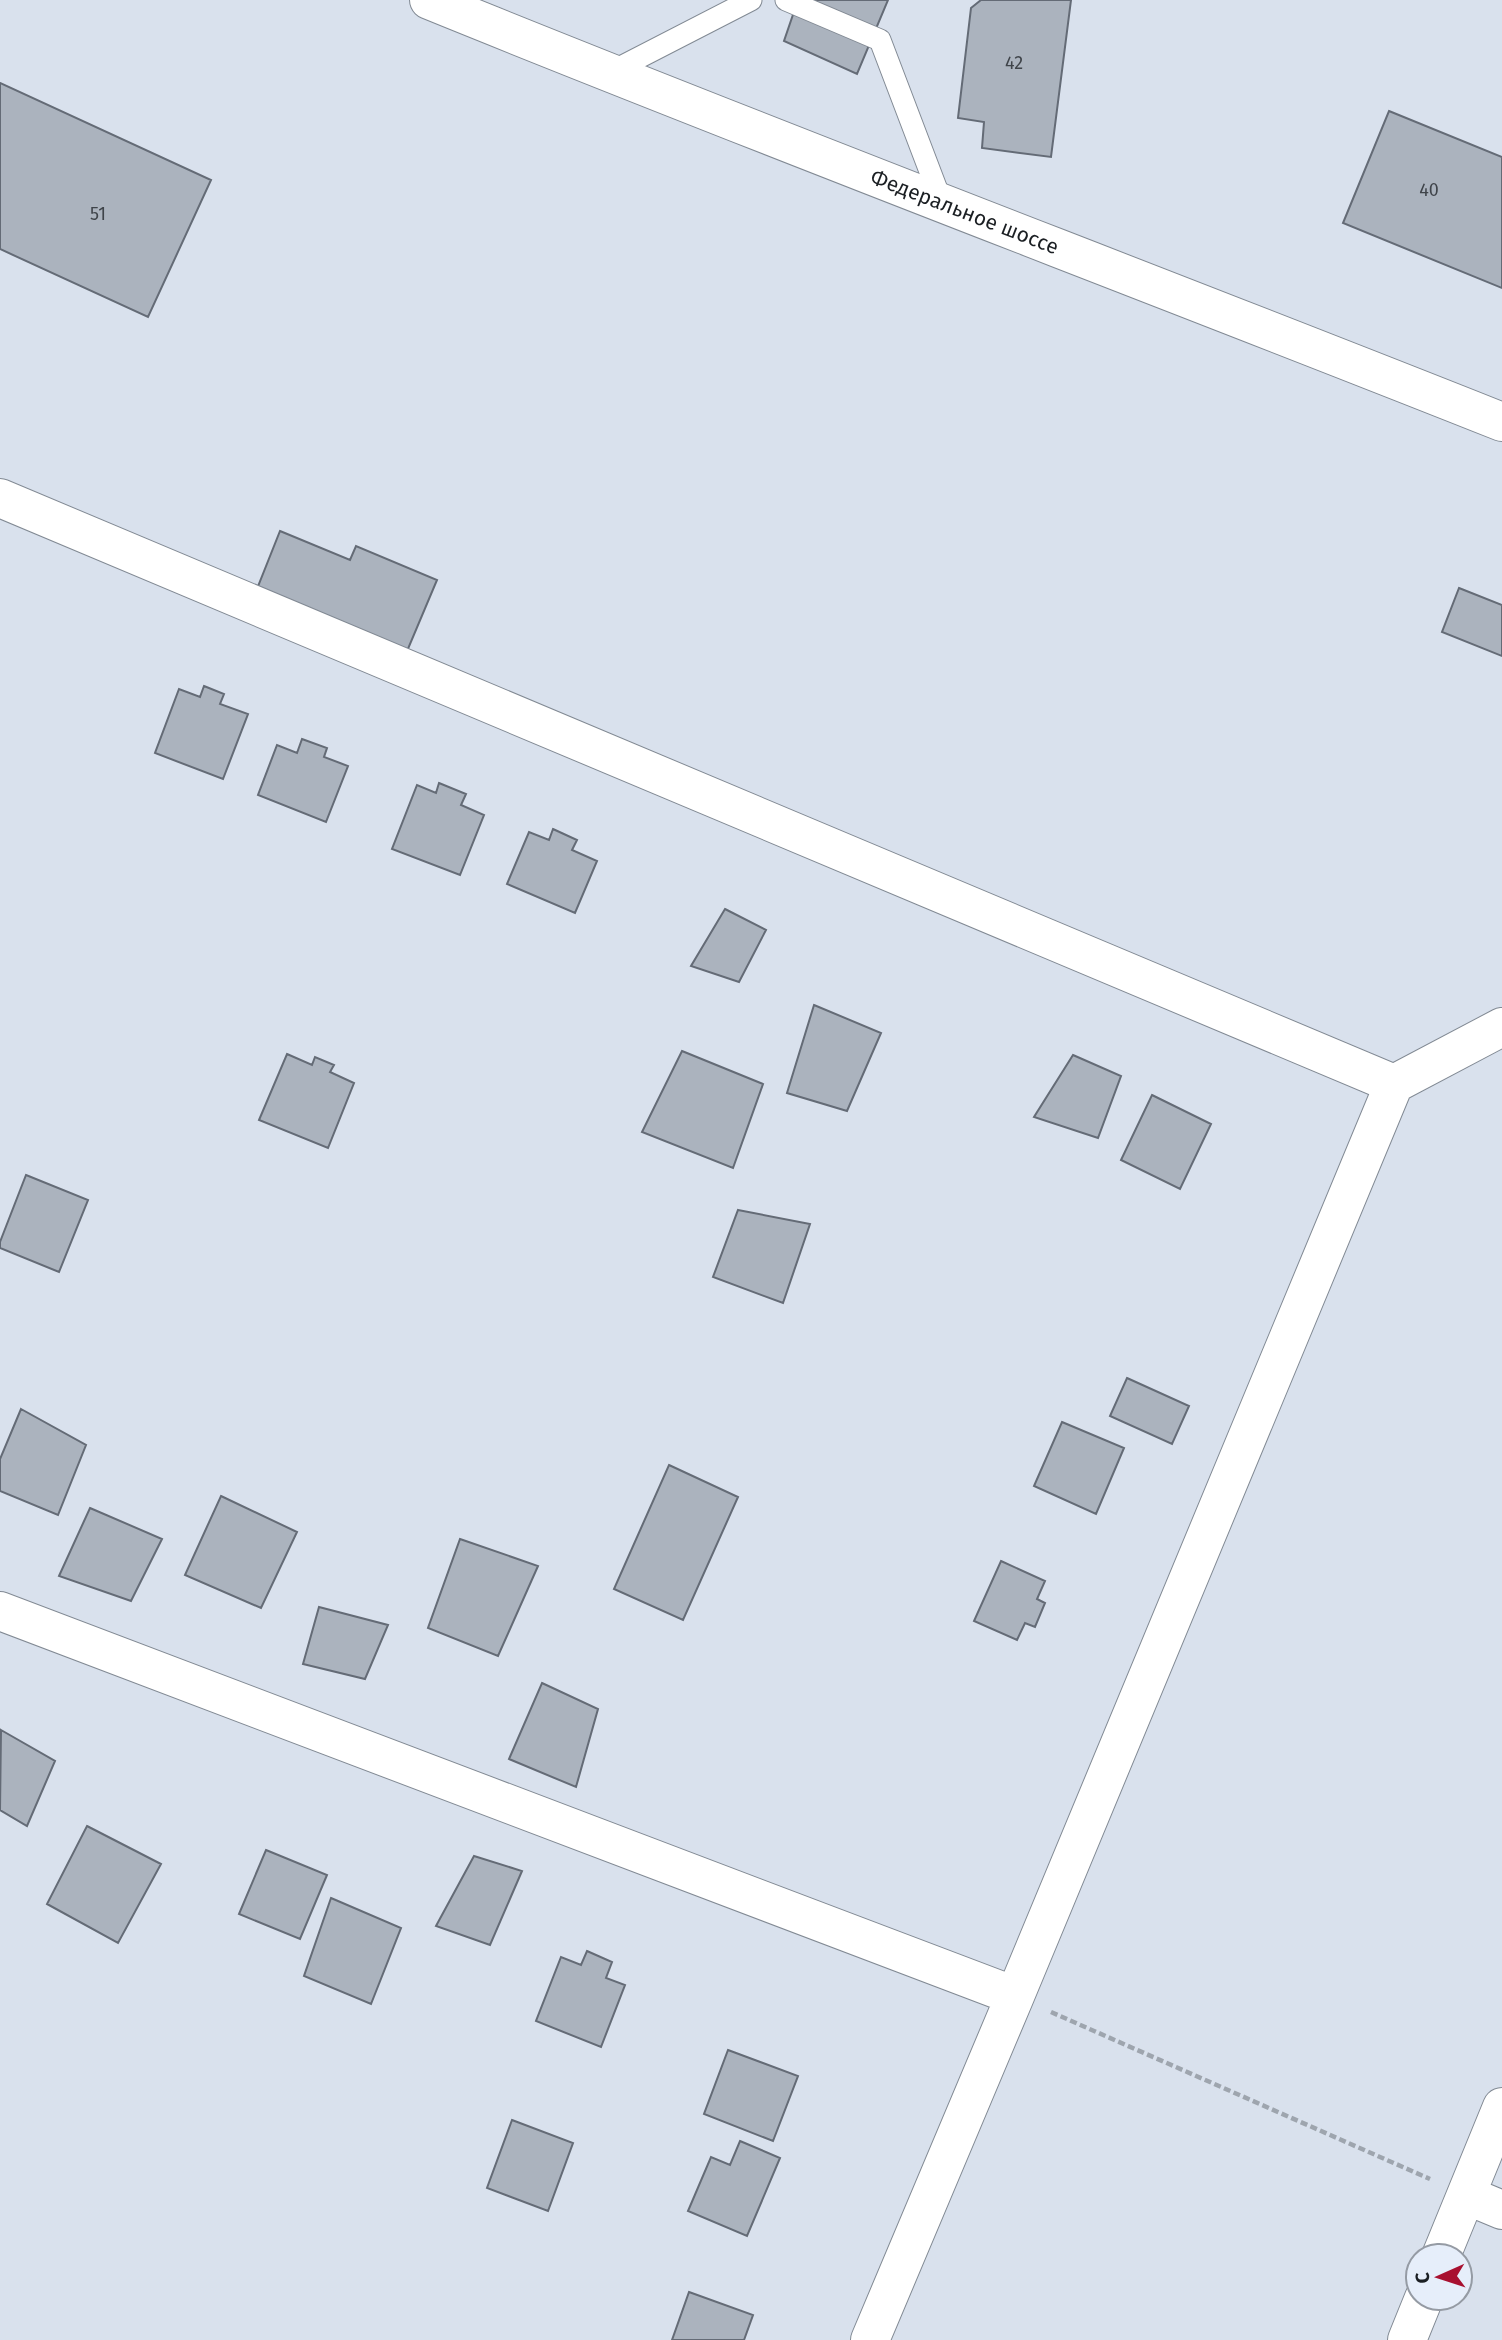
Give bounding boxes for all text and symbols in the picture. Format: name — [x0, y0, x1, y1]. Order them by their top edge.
house number: 42 — [1005, 52, 1023, 74]
street label: Федеральное шоссе — [867, 164, 1062, 260]
house number: 40 — [1419, 179, 1439, 201]
house number: 51 — [90, 203, 106, 225]
north arrow — [1404, 2242, 1474, 2312]
text: С — [1411, 2272, 1434, 2284]

